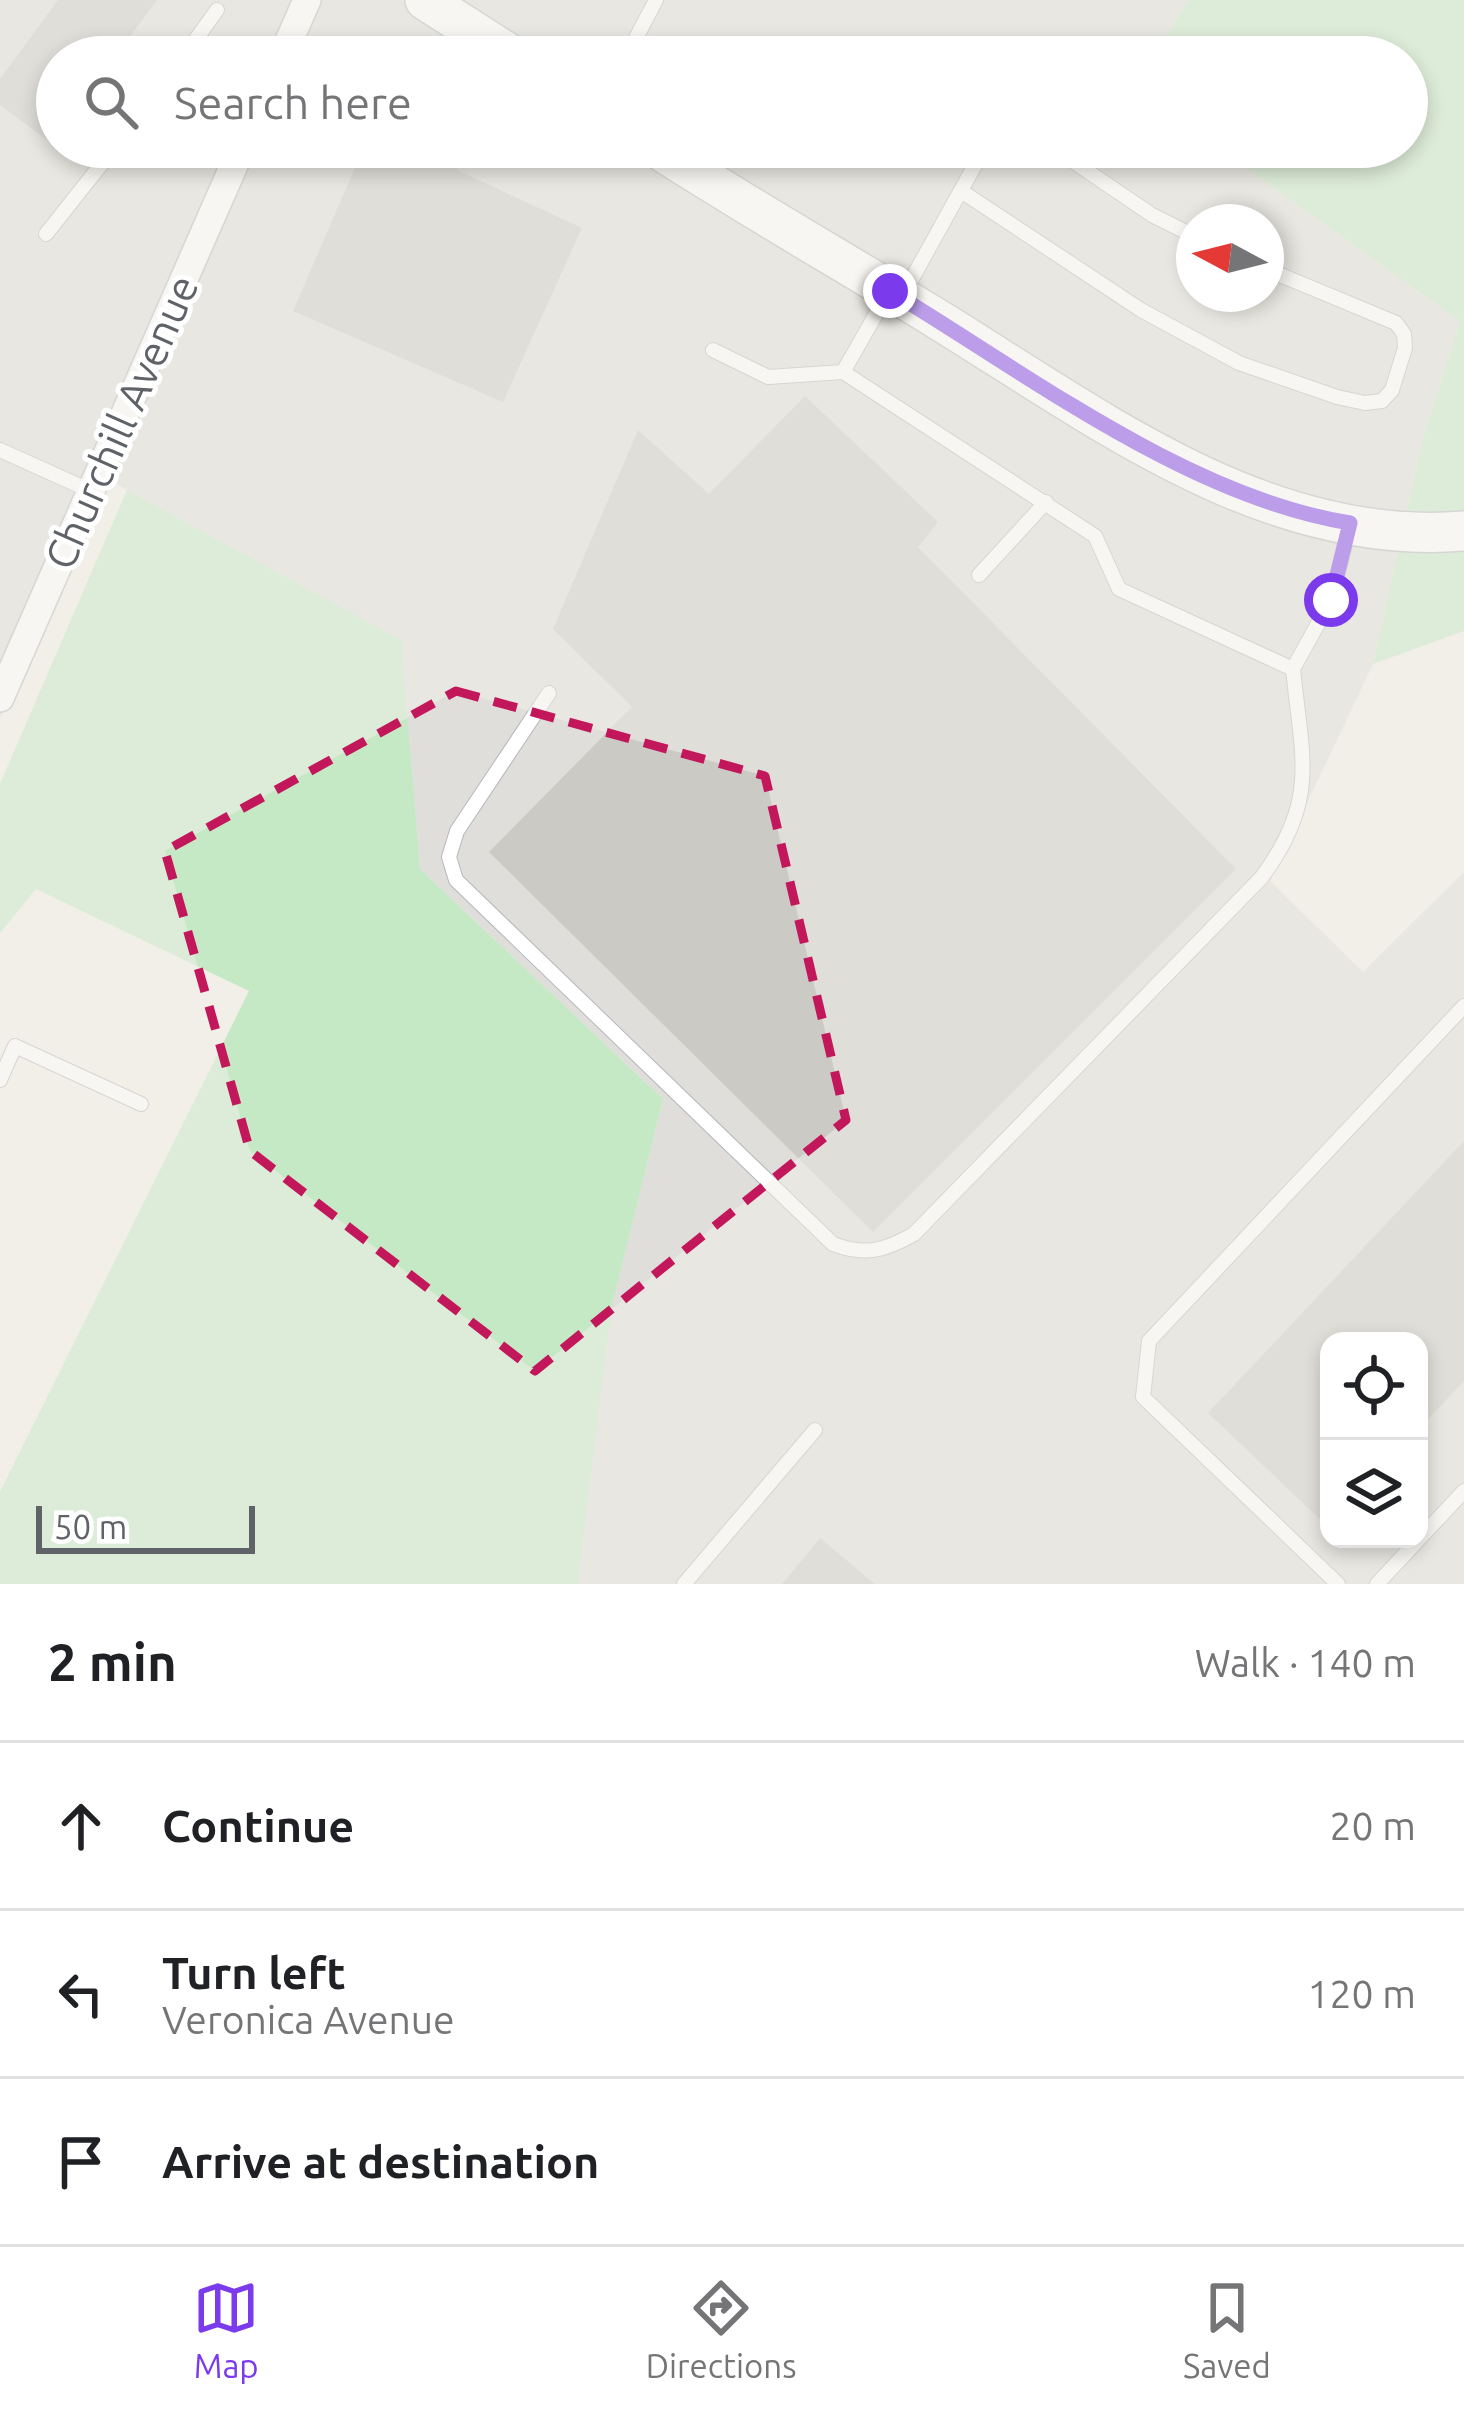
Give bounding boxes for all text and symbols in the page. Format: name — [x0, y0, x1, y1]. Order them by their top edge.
search box — [36, 36, 1428, 168]
icon: search — [78, 69, 144, 135]
text: Search here — [174, 77, 412, 128]
north arrow — [1176, 204, 1284, 312]
route end — [863, 264, 917, 318]
street label: Churchill Avenue — [35, 268, 207, 576]
route start — [1304, 573, 1358, 627]
map controls — [1320, 1332, 1428, 1548]
button: locate — [1320, 1332, 1428, 1440]
button: layers — [1320, 1440, 1428, 1548]
scale bar — [36, 1500, 255, 1553]
text: 50 m — [54, 1508, 127, 1545]
text: 2 min — [48, 1633, 177, 1691]
text: Walk · 140 m — [1195, 1641, 1416, 1684]
icon: ahead — [48, 1793, 114, 1859]
text: Continue — [162, 1800, 354, 1851]
text: 20 m — [1329, 1804, 1416, 1847]
text: Turn left — [162, 1947, 346, 1998]
icon: left — [48, 1961, 114, 2027]
text: 120 m — [1307, 1972, 1416, 2015]
text: Veronica Avenue — [162, 1998, 455, 2041]
icon: arrive — [48, 2129, 114, 2195]
text: Arrive at destination — [162, 2136, 599, 2187]
tab: Map — [193, 2275, 259, 2384]
tab: Directions — [646, 2275, 796, 2384]
tab: Saved — [1183, 2275, 1271, 2384]

